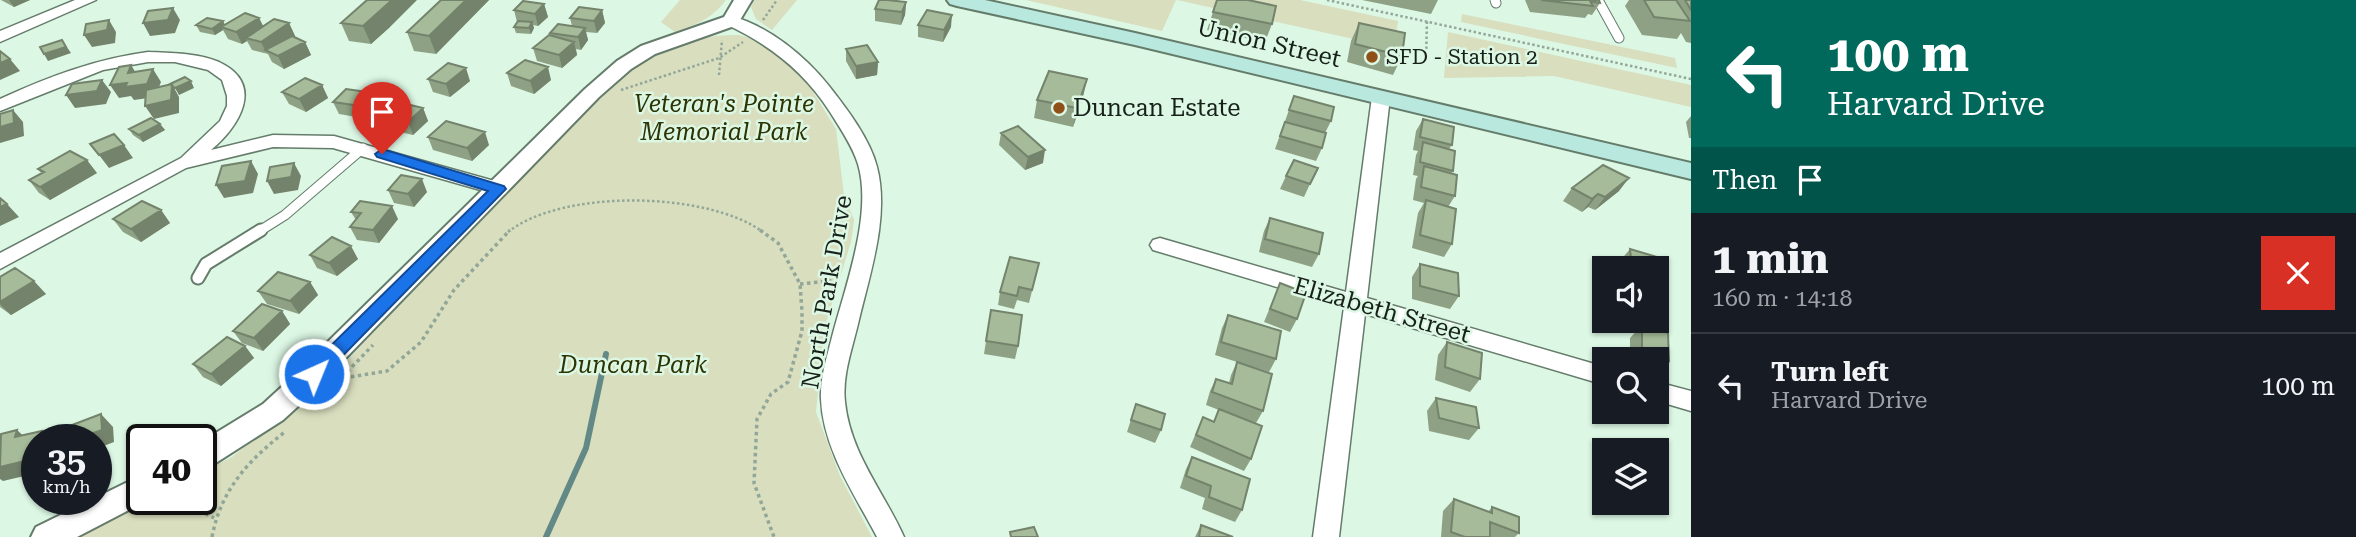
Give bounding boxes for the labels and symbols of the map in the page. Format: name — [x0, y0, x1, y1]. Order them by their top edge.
street label: Union Street — [1194, 13, 1344, 73]
place label: SFD - Station 2 — [1386, 45, 1538, 69]
marker: SFD - Station 2 — [1364, 49, 1380, 65]
pin — [352, 82, 412, 154]
park label: Veteran's Pointe Memorial Park — [634, 90, 814, 146]
place label: Duncan Estate — [1073, 94, 1241, 122]
marker: Duncan Estate — [1051, 100, 1067, 116]
street label: North Park Drive — [796, 193, 858, 391]
street label: Elizabeth Street — [1290, 271, 1474, 349]
position arrow — [277, 337, 351, 411]
park label: Duncan Park — [558, 351, 707, 379]
speed limit sign: 40 — [126, 424, 217, 515]

